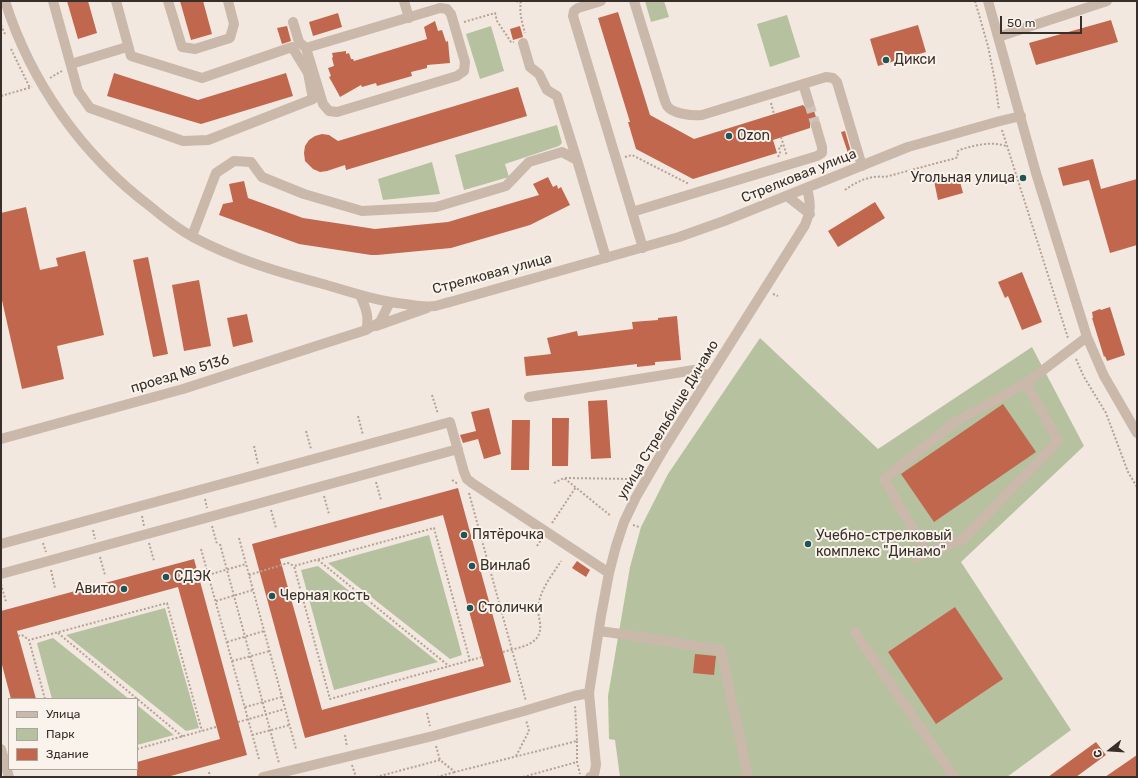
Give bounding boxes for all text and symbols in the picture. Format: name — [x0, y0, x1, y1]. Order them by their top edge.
scale bar — [1002, 8, 1084, 34]
text: 50 m — [1007, 16, 1035, 30]
place label: Дикси — [894, 52, 936, 68]
marker: Дикси — [881, 55, 891, 65]
place label: Ozon — [737, 128, 770, 144]
marker: Ozon — [724, 131, 734, 141]
street label: Стрелковая улица — [739, 145, 859, 207]
place label: Угольная улица — [911, 170, 1015, 186]
marker: Угольная улица — [1018, 173, 1028, 183]
street label: Стрелковая улица — [430, 250, 554, 298]
street label: улица Стрельбище Динамо — [614, 337, 722, 503]
street label: проезд № 5136 — [129, 351, 231, 397]
place label: Пятёрочка — [472, 527, 544, 543]
place label: Учебно-стрелковый комплекс "Динамо" — [816, 528, 952, 560]
marker: Пятёрочка — [459, 530, 469, 540]
marker: Учебно-стрелковый комплекс "Динамо" — [803, 539, 813, 549]
place label: Винлаб — [480, 558, 530, 574]
marker: Винлаб — [467, 561, 477, 571]
place label: СДЭК — [174, 569, 211, 585]
marker: СДЭК — [161, 572, 171, 582]
place label: Авито — [75, 581, 116, 597]
marker: Авито — [119, 584, 129, 594]
place label: Черная кость — [280, 588, 370, 604]
marker: Черная кость — [267, 591, 277, 601]
place label: Столички — [478, 600, 543, 616]
marker: Столички — [465, 603, 475, 613]
legend — [8, 698, 138, 770]
text: Улица — [46, 707, 80, 721]
text: Парк — [46, 727, 75, 741]
north arrow — [1090, 730, 1130, 770]
text: Здание — [46, 747, 89, 761]
text: С — [1091, 748, 1105, 759]

